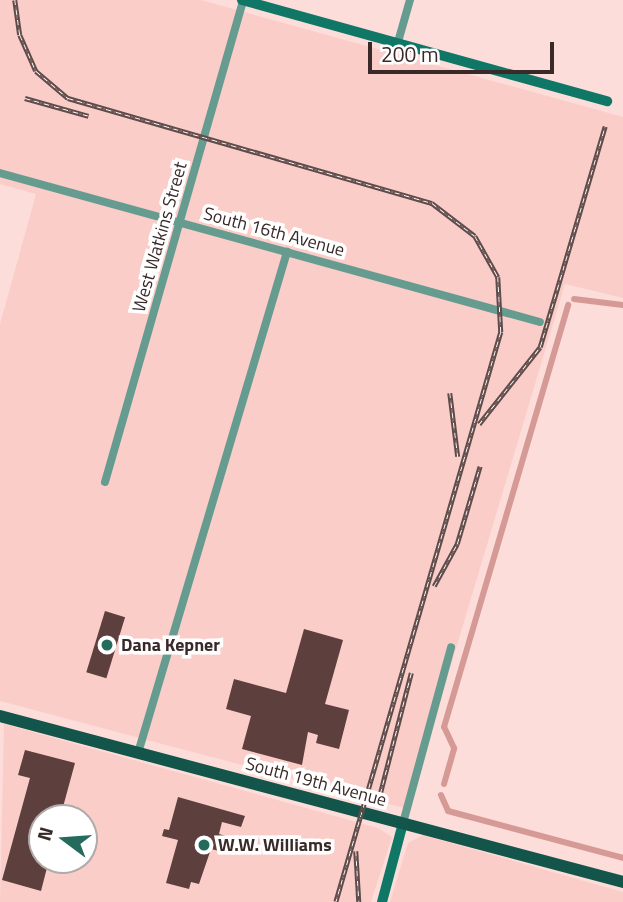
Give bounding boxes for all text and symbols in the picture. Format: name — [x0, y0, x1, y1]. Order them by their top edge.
scale bar — [371, 28, 556, 72]
text: 200 m — [381, 38, 438, 70]
street label: West Watkins Street — [128, 159, 192, 315]
street label: South 16th Avenue — [201, 203, 347, 261]
place label: Dana Kepner — [121, 634, 220, 656]
marker: Dana Kepner — [99, 637, 115, 653]
street label: South 19th Avenue — [243, 753, 389, 811]
north arrow — [28, 804, 98, 874]
text: N — [28, 823, 60, 844]
place label: W.W. Williams — [218, 834, 332, 856]
marker: W.W. Williams — [196, 837, 212, 853]

